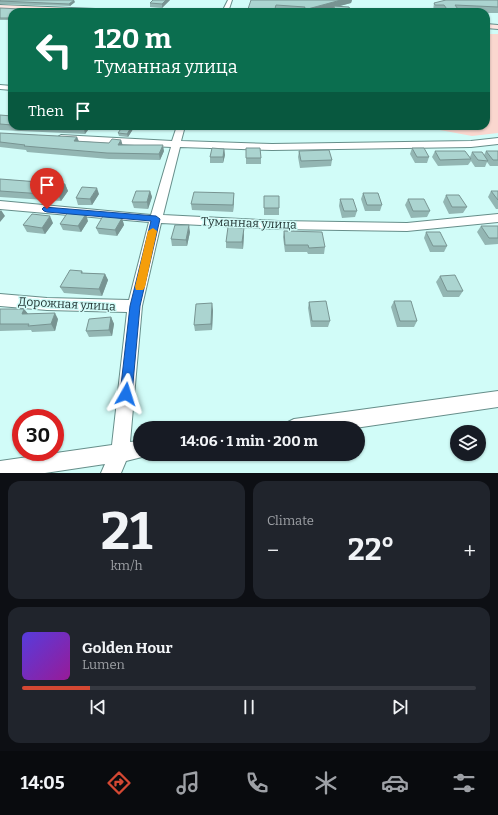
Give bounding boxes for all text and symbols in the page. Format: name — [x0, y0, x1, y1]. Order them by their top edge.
text: 120 m — [94, 22, 171, 55]
icon: left — [28, 24, 80, 76]
text: Туманная улица — [94, 56, 238, 78]
icon: arrive — [72, 100, 94, 122]
text: Then — [28, 102, 64, 120]
pin — [30, 168, 64, 209]
icon: arrive — [36, 174, 58, 196]
street label: Туманная улица — [201, 214, 297, 232]
street label: Дорожная улица — [18, 294, 116, 314]
position arrow — [105, 373, 147, 415]
speed limit sign: 30 — [12, 409, 64, 461]
map controls — [450, 425, 486, 461]
button: layers — [450, 425, 486, 461]
text: 14:06 · 1 min · 200 m — [180, 432, 318, 450]
text: 21 — [101, 500, 152, 563]
text: Climate — [267, 513, 314, 528]
text: 22° — [348, 532, 395, 568]
text: − — [267, 537, 279, 564]
text: + — [463, 537, 476, 564]
text: km/h — [110, 558, 143, 573]
text: Golden Hour — [82, 639, 173, 657]
text: Lumen — [82, 657, 125, 672]
icon: previous — [87, 696, 109, 718]
icon: pause — [238, 696, 260, 718]
icon: next — [389, 696, 411, 718]
icon: directions — [105, 769, 133, 797]
icon: music — [174, 769, 202, 797]
icon: phone — [243, 769, 271, 797]
icon: climate — [312, 769, 340, 797]
icon: car — [381, 769, 409, 797]
icon: filters — [450, 769, 478, 797]
text: 14:05 — [20, 772, 65, 794]

